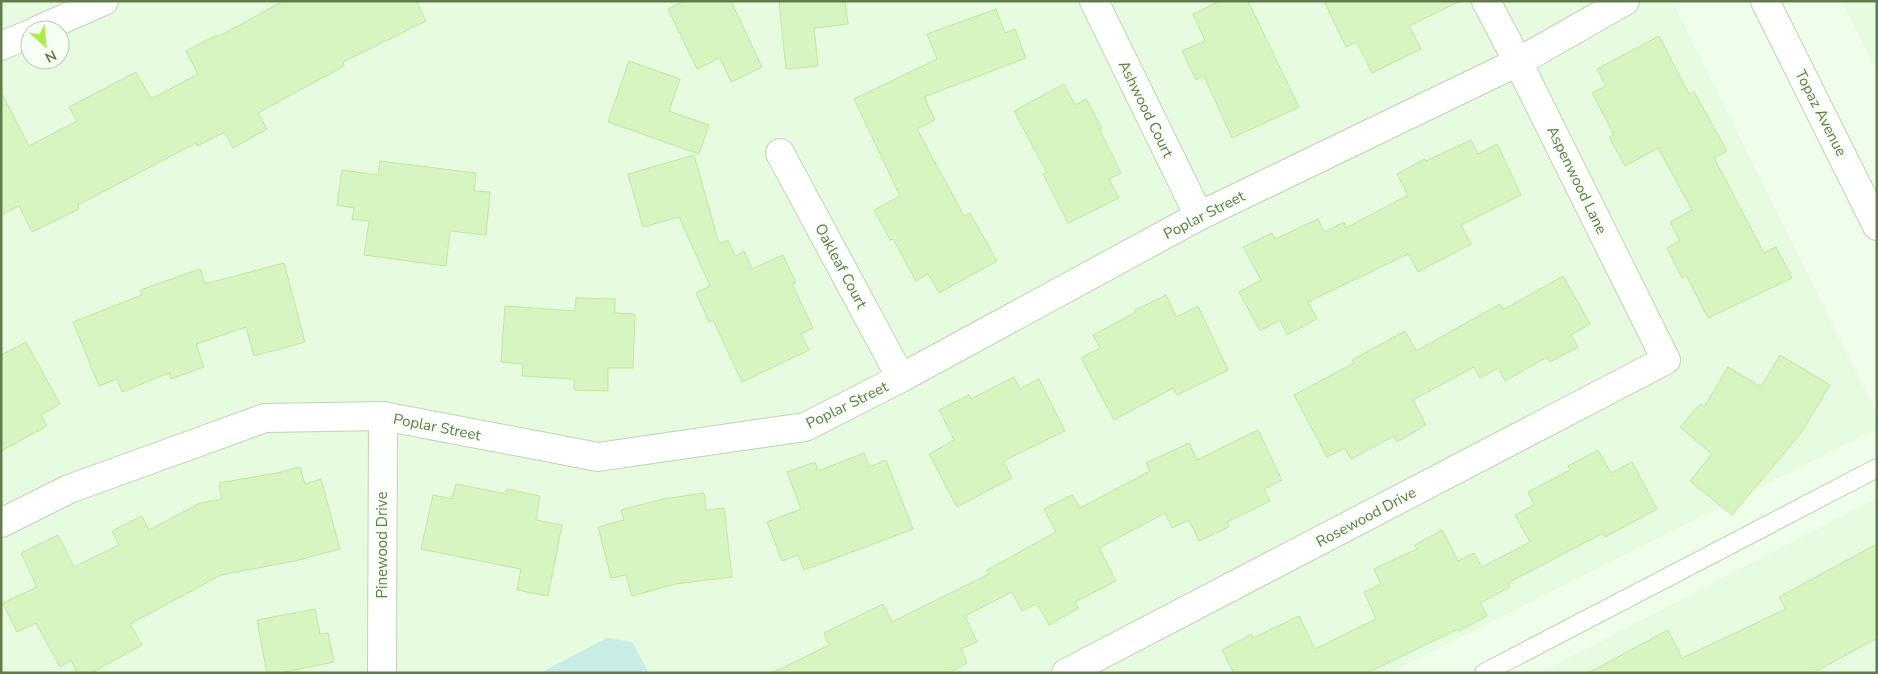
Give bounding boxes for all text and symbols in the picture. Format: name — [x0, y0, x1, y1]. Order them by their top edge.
north arrow — [20, 20, 70, 70]
text: N — [42, 45, 60, 67]
street label: Ashwood Court — [1114, 57, 1178, 162]
street label: Topaz Avenue — [1791, 66, 1851, 160]
street label: Aspenwood Lane — [1542, 123, 1612, 237]
street label: Poplar Street — [1160, 186, 1249, 244]
street label: Oakleaf Court — [810, 220, 872, 313]
street label: Poplar Street — [803, 376, 892, 433]
street label: Poplar Street — [392, 409, 483, 445]
street label: Rosewood Drive — [1312, 482, 1420, 552]
street label: Pinewood Drive — [372, 492, 392, 598]

